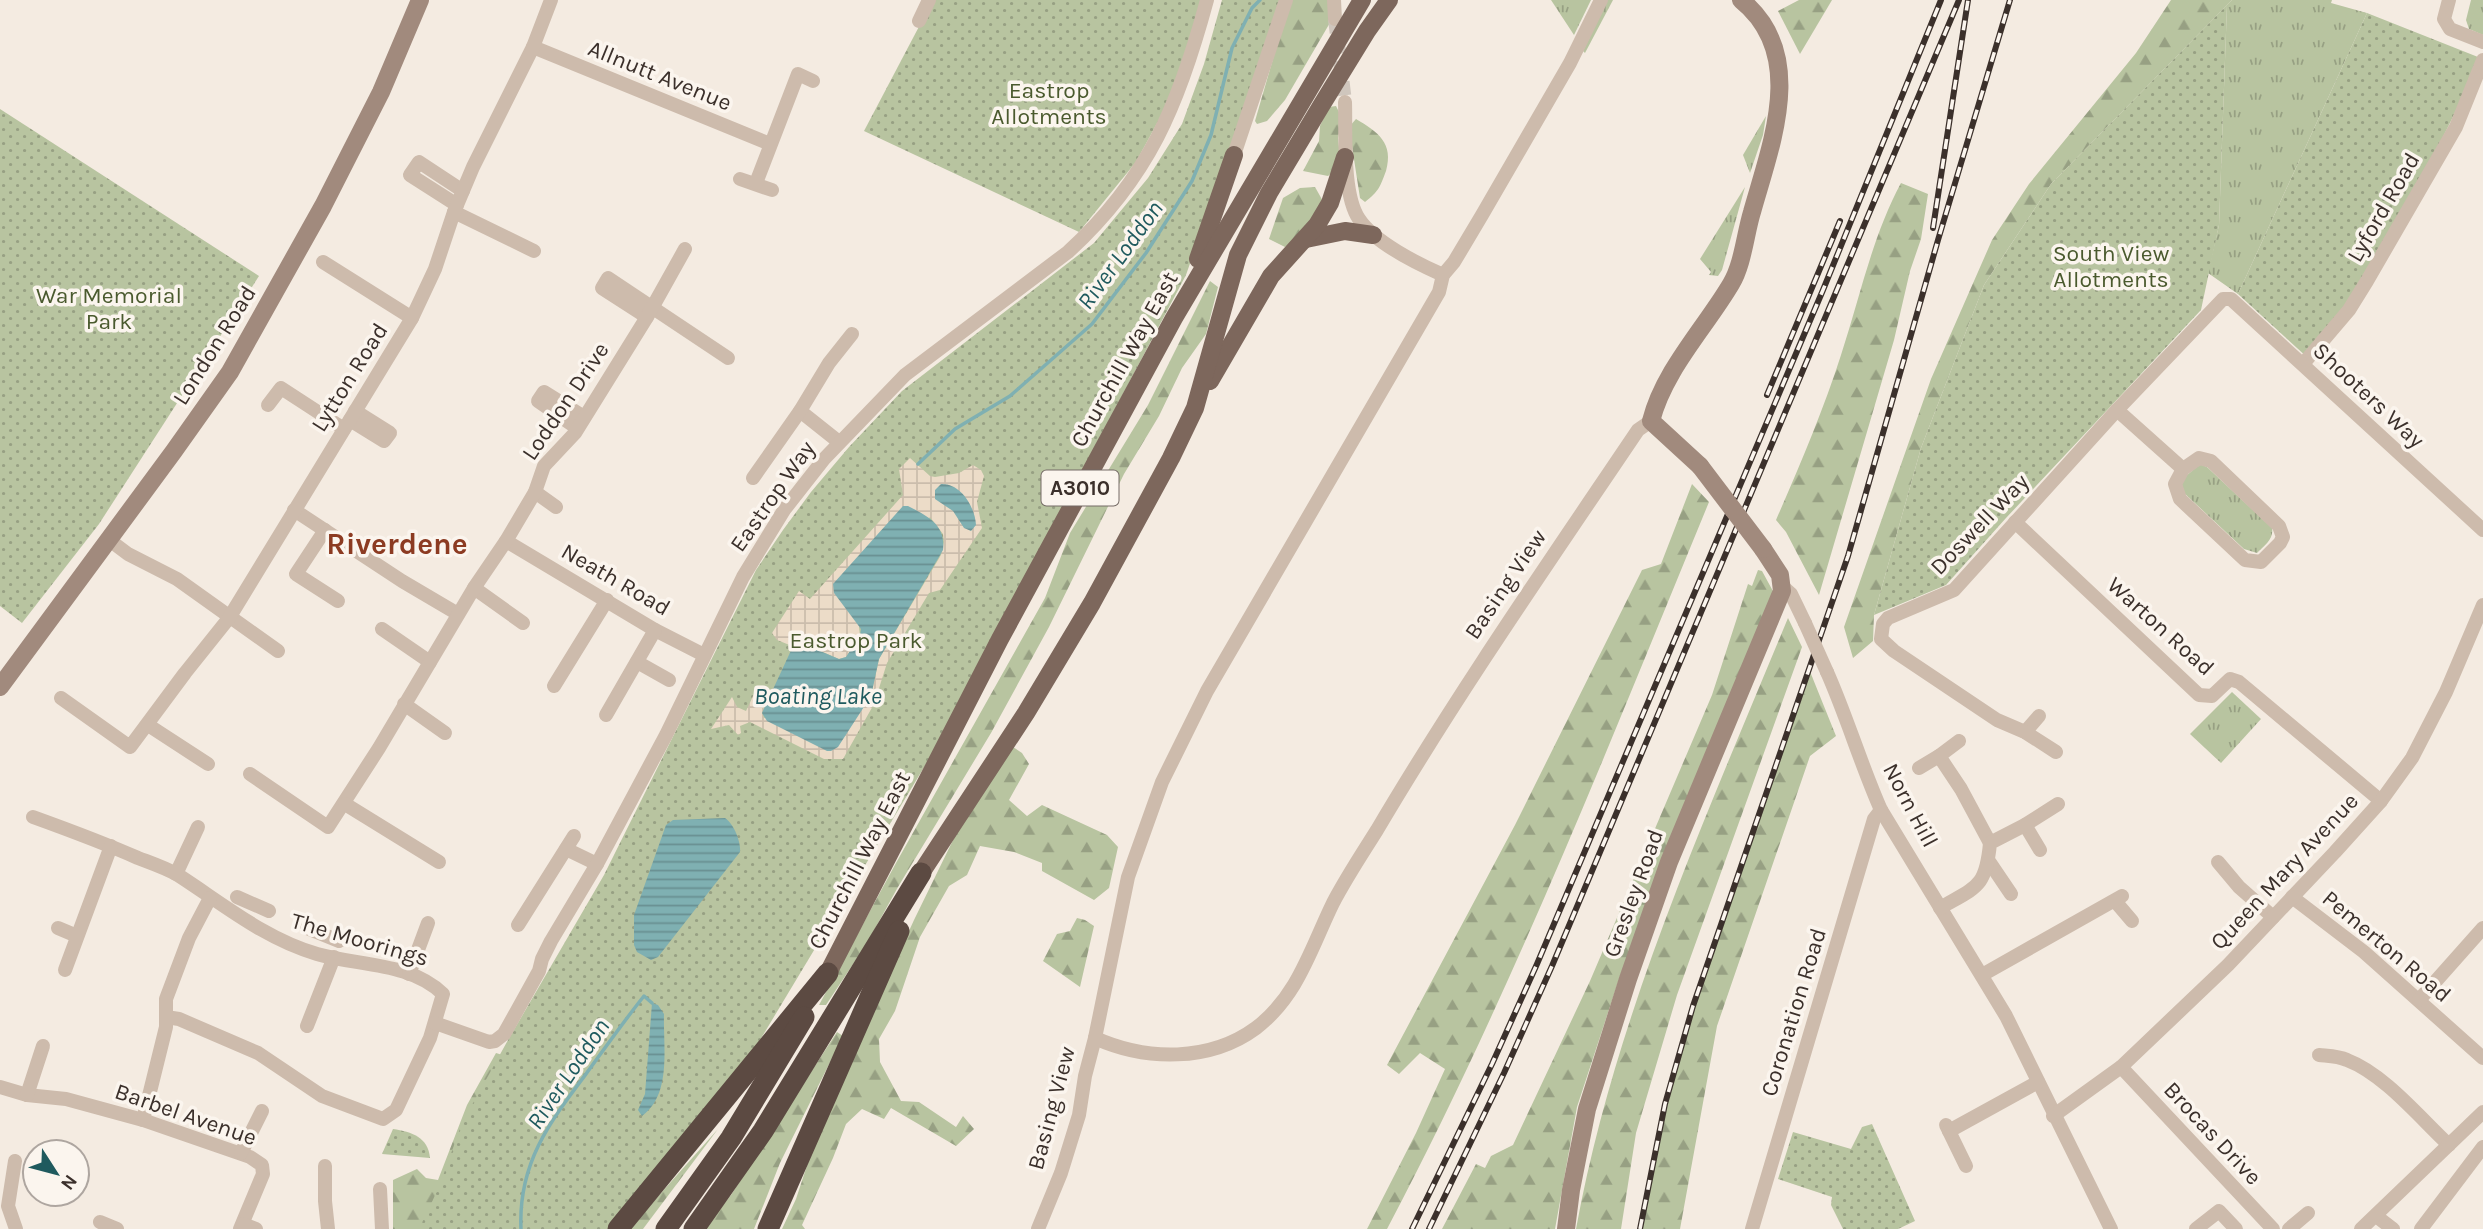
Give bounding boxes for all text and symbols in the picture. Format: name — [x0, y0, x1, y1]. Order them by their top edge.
street label: Allnutt Avenue — [584, 34, 736, 117]
park label: Eastrop Allotments — [991, 77, 1107, 130]
street label: Lyford Road — [2341, 148, 2426, 267]
water label: River Loddon — [1071, 195, 1169, 315]
park label: South View Allotments — [2053, 240, 2170, 293]
street label: Churchill Way East — [1065, 267, 1184, 452]
street label: London Road — [167, 281, 262, 410]
park label: War Memorial Park — [36, 282, 182, 335]
street label: Lytton Road — [305, 318, 393, 437]
street label: Loddon Drive — [516, 337, 615, 465]
street label: Shooters Way — [2307, 337, 2430, 454]
street label: Eastrop Way — [724, 435, 821, 557]
street label: Doswell Way — [1925, 468, 2034, 580]
road number: A3010 — [1042, 470, 1118, 505]
street label: Basing View — [1459, 524, 1552, 644]
district label: Riverdene — [326, 526, 468, 562]
street label: Neath Road — [557, 537, 675, 621]
street label: Warton Road — [2102, 571, 2220, 681]
park label: Eastrop Park — [790, 627, 922, 654]
water label: Boating Lake — [754, 682, 882, 710]
street label: Norn Hill — [1877, 759, 1944, 852]
street label: Churchill Way East — [803, 766, 916, 954]
street label: Queen Mary Avenue — [2205, 787, 2364, 955]
street label: Gresley Road — [1598, 825, 1669, 961]
street label: Pemerton Road — [2317, 885, 2457, 1008]
street label: The Moorings — [288, 907, 432, 972]
street label: Coronation Road — [1755, 925, 1832, 1100]
water label: River Loddon — [521, 1013, 615, 1135]
street label: Basing View — [1022, 1043, 1081, 1173]
street label: Brocas Drive — [2158, 1076, 2267, 1190]
street label: Barbel Avenue — [111, 1078, 260, 1151]
north arrow — [21, 1138, 91, 1208]
text: N — [56, 1170, 82, 1194]

